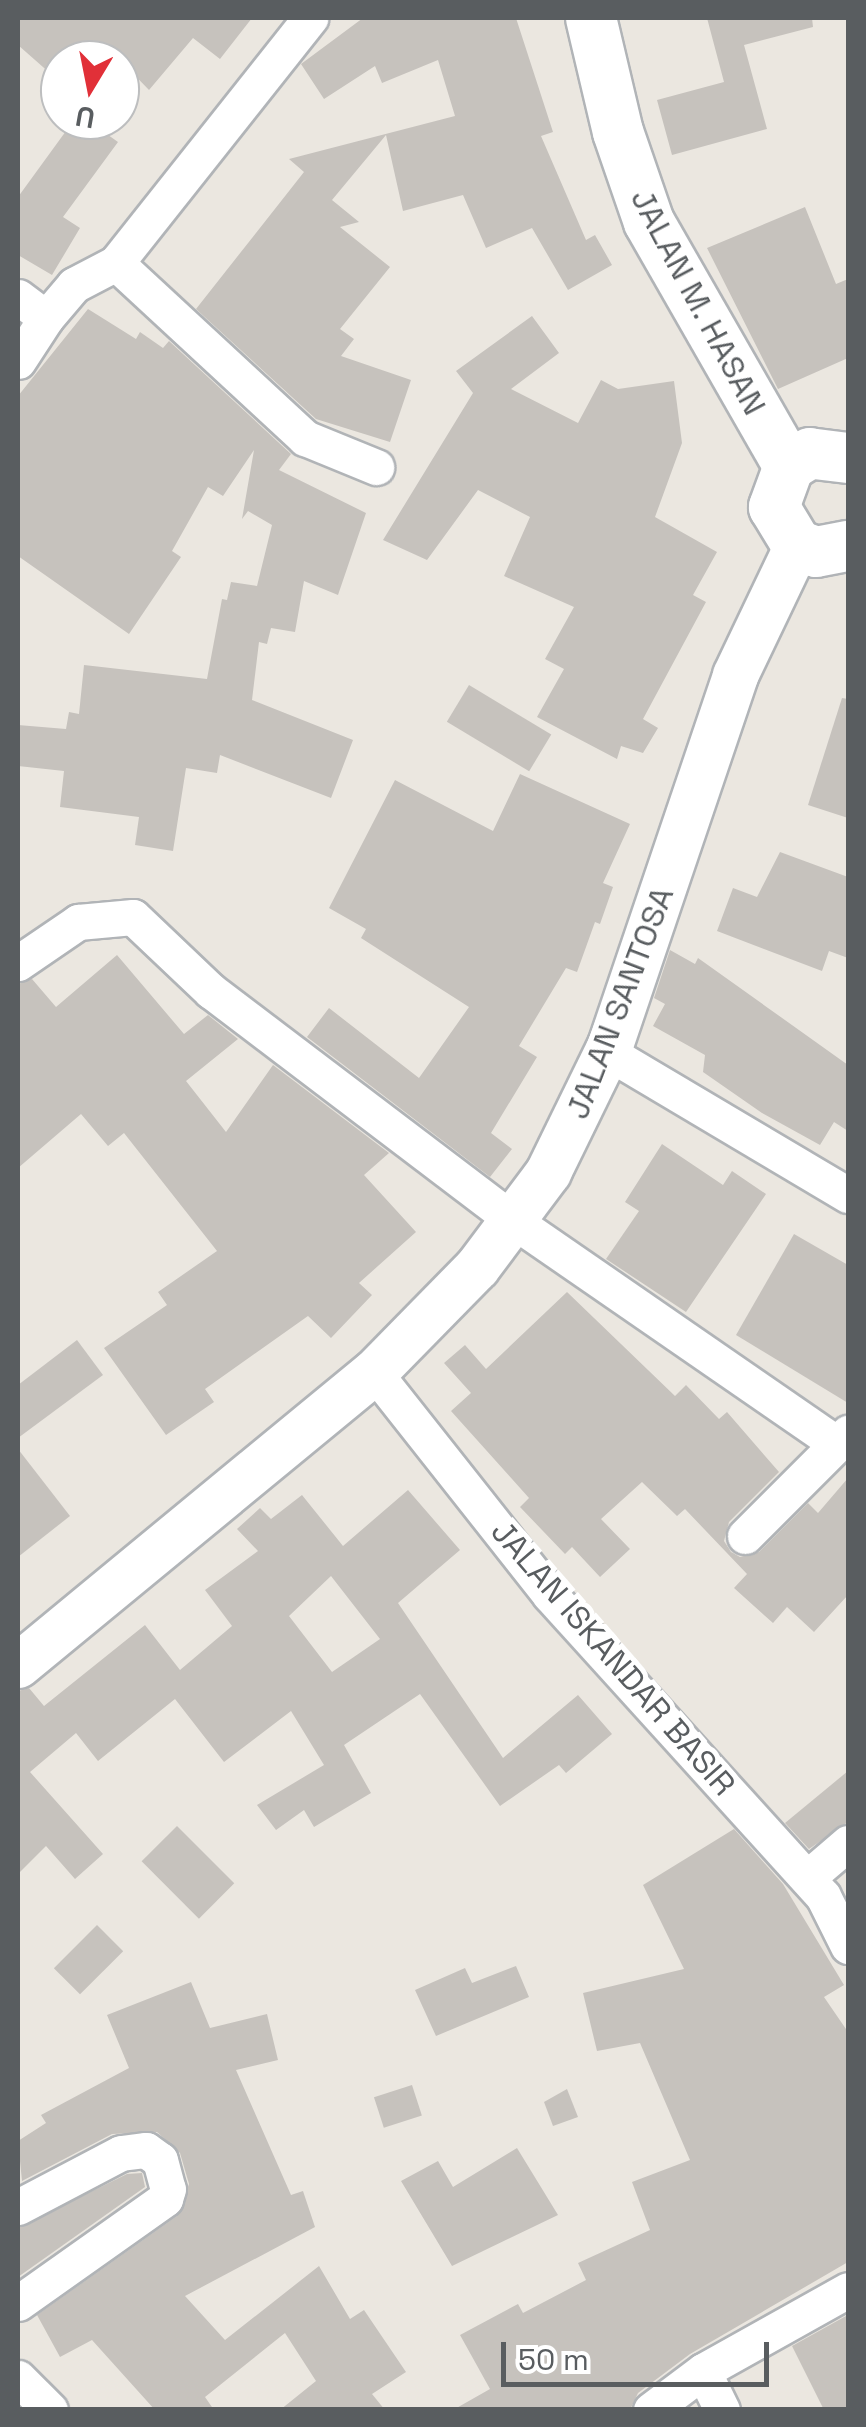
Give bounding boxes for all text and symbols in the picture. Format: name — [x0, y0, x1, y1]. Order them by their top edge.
north arrow — [40, 40, 140, 140]
text: U — [73, 98, 98, 137]
street label: JALAN M. HASAN — [622, 182, 774, 422]
street label: JALAN SANTOSA — [558, 882, 682, 1124]
street label: JALAN ISKANDAR BASIR — [483, 1513, 743, 1803]
scale bar — [506, 2322, 774, 2384]
text: 50 m — [518, 2340, 589, 2379]

